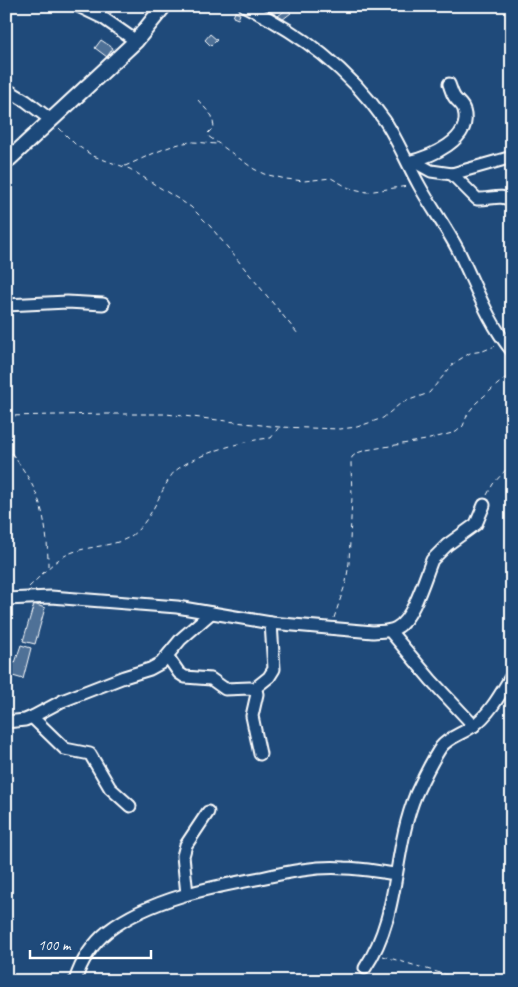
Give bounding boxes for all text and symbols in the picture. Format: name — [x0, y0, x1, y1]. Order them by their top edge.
scale bar — [30, 927, 151, 959]
text: 100 m — [38, 936, 72, 955]

